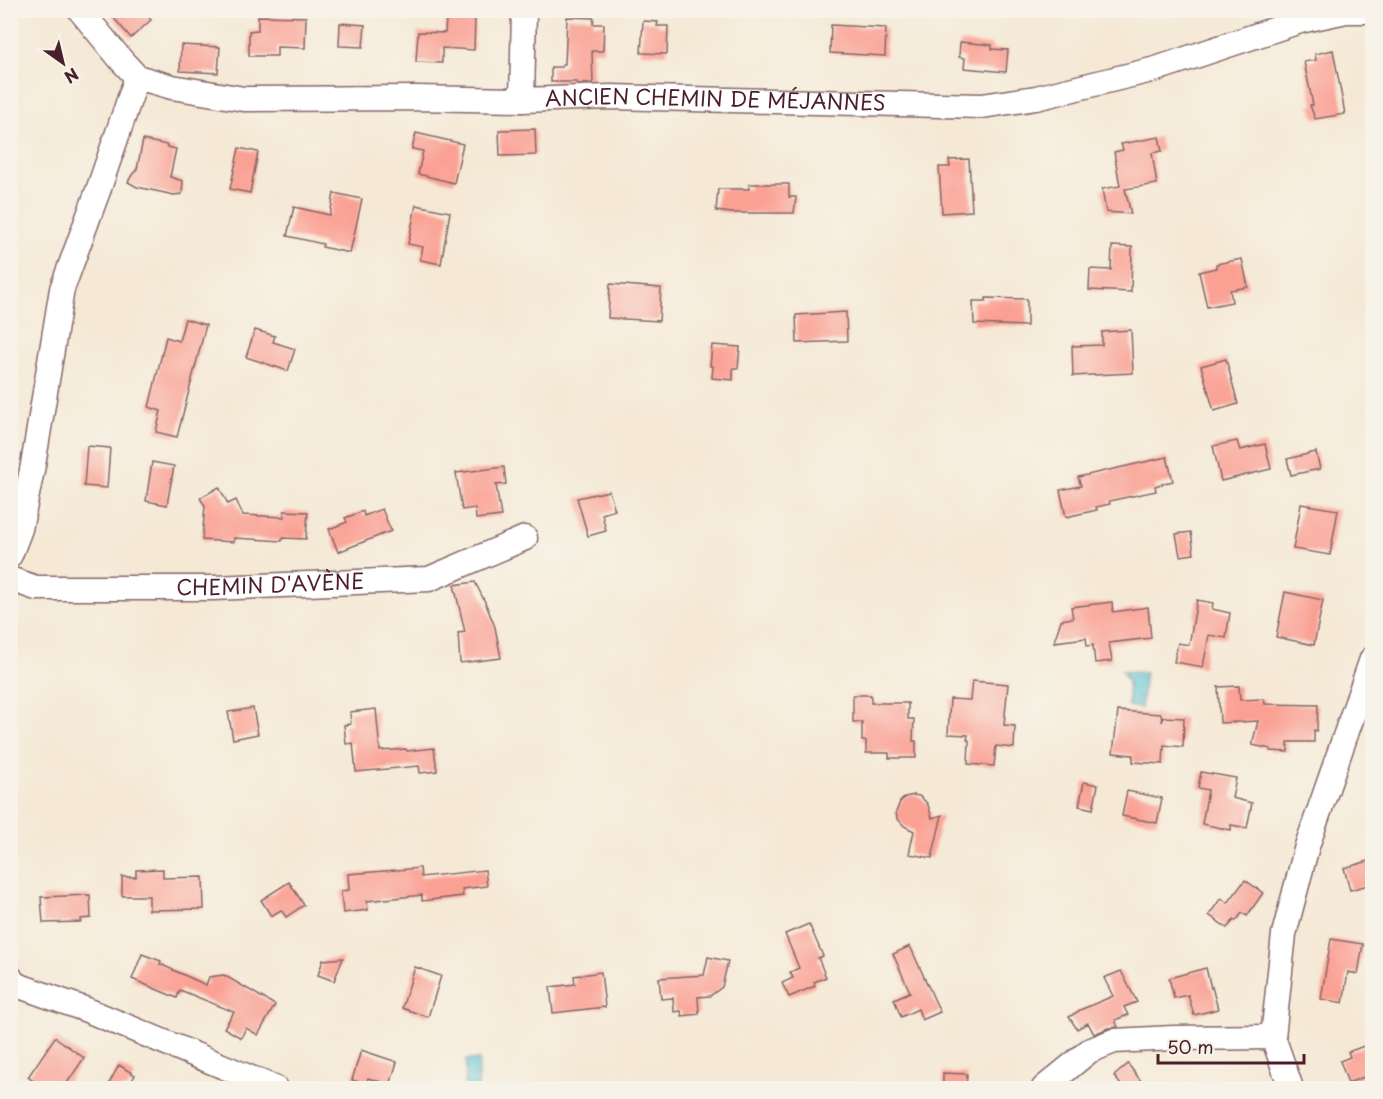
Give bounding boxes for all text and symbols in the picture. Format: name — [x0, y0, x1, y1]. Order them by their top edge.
north arrow — [33, 33, 93, 93]
text: N — [60, 63, 84, 90]
street label: ANCIEN CHEMIN DE MÉJANNES — [544, 79, 886, 118]
street label: CHEMIN D'AVÈNE — [176, 564, 365, 602]
scale bar — [1158, 1027, 1304, 1065]
text: 50 m — [1167, 1033, 1214, 1060]

